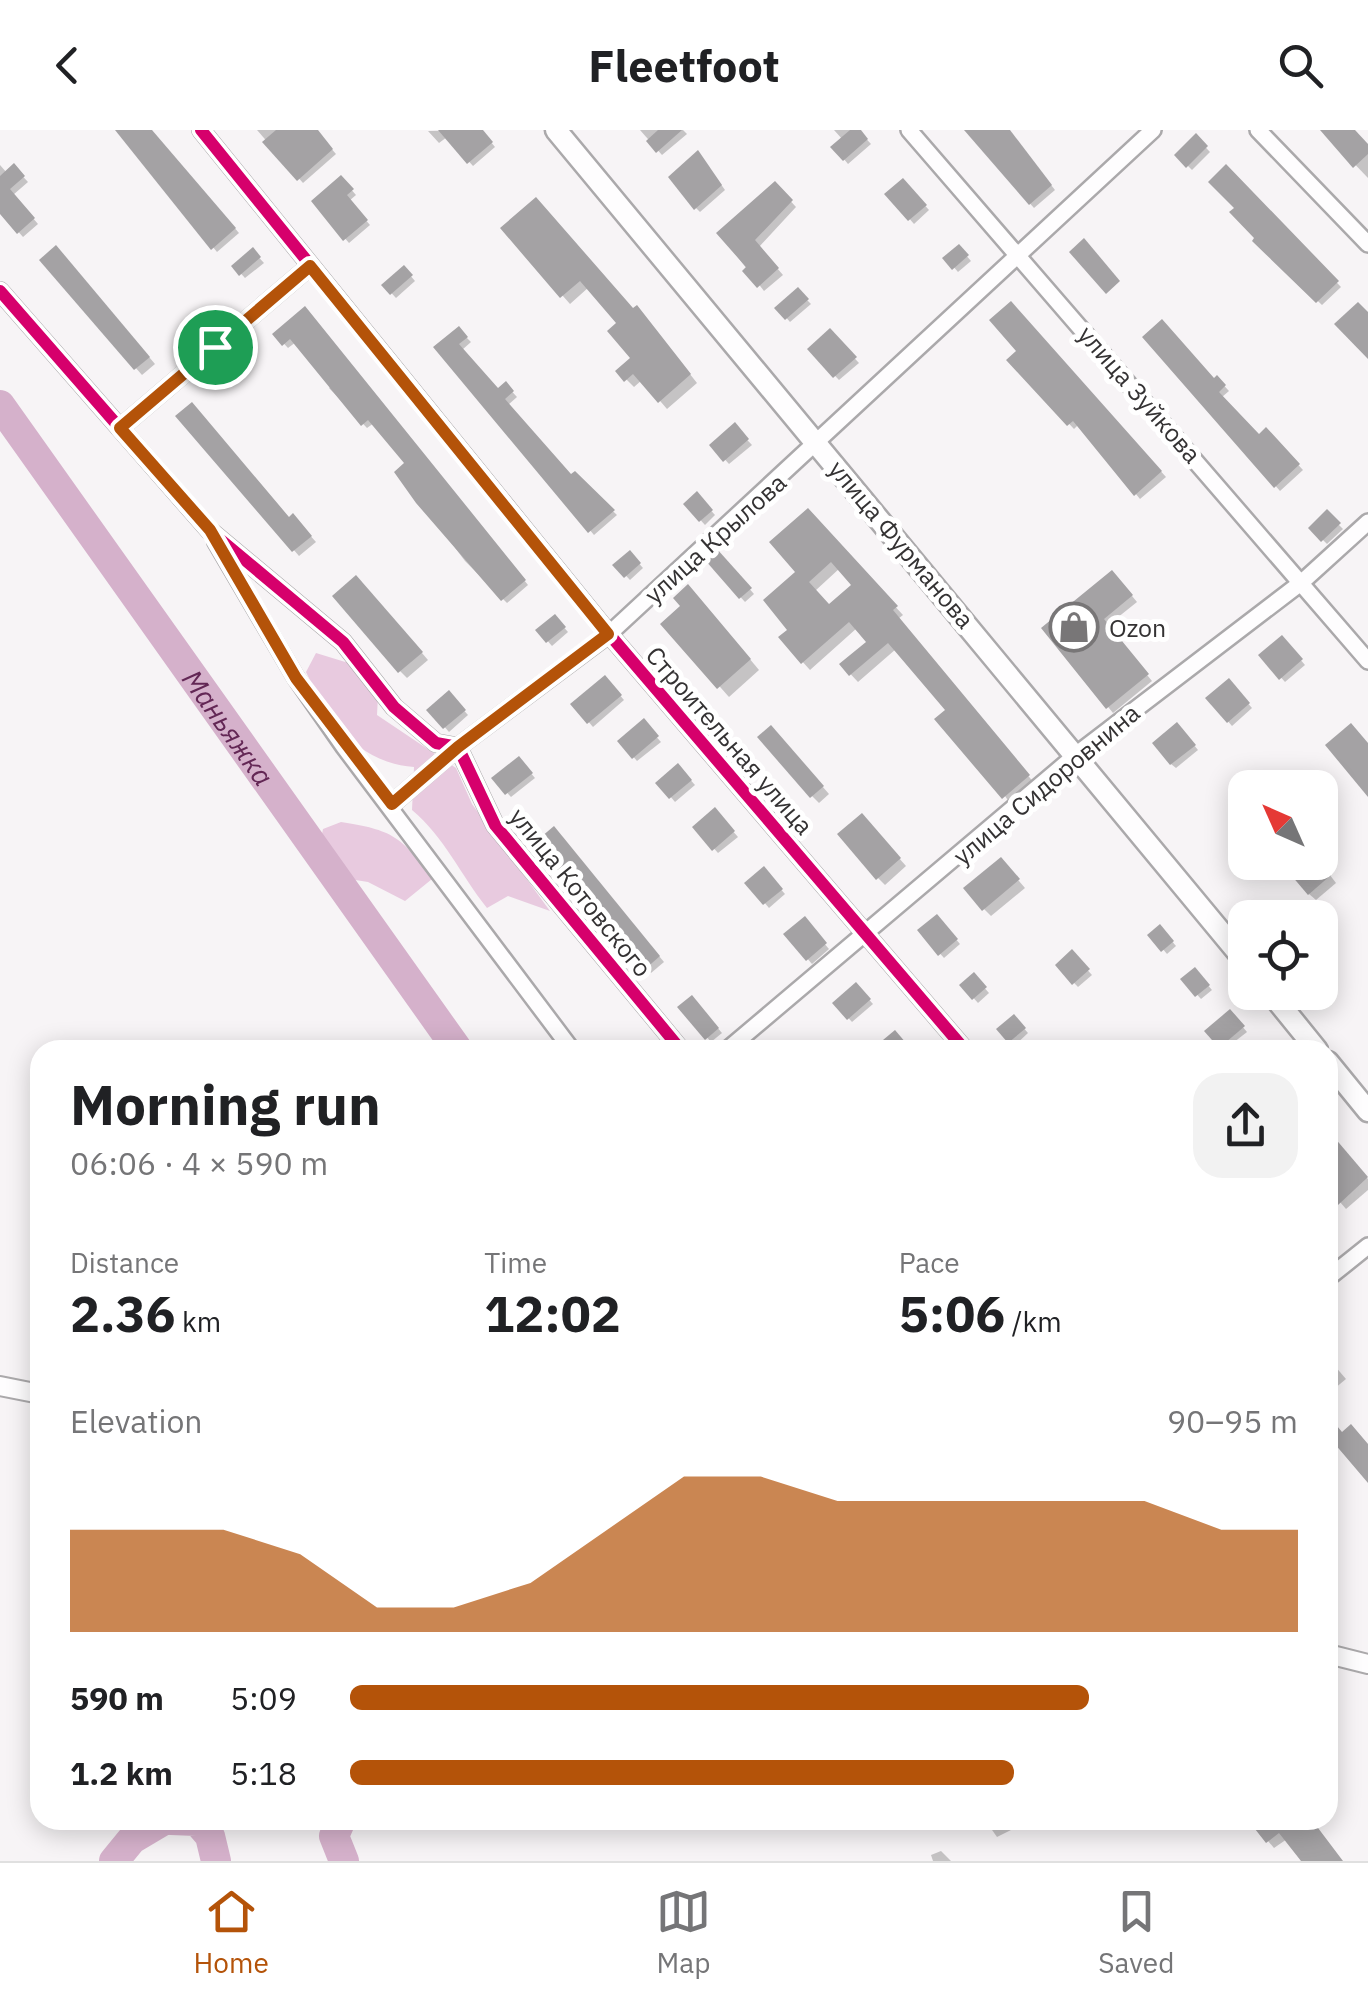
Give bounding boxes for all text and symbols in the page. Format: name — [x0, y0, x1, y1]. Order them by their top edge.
text: Fleetfoot — [588, 36, 780, 94]
icon: back — [40, 38, 95, 93]
icon: search — [1273, 38, 1328, 93]
pin — [173, 305, 258, 390]
street label: улица Зуйкова — [1071, 318, 1209, 470]
icon: arrive — [188, 320, 243, 375]
street label: улица Фурманова — [822, 453, 982, 635]
street label: улица Крылова — [637, 466, 793, 610]
shop icon: Ozon — [1048, 601, 1100, 653]
place label: Ozon — [1109, 611, 1166, 644]
street label: Строительная улица — [639, 639, 821, 841]
water label: Маньяжка — [175, 662, 283, 793]
street label: улица Сидоровнина — [946, 696, 1146, 872]
north arrow — [1228, 770, 1338, 880]
map controls — [1228, 770, 1338, 1010]
street label: улица Котовского — [503, 801, 659, 983]
button: locate — [1228, 900, 1338, 1010]
text: Morning run — [70, 1069, 381, 1140]
button: share — [1193, 1073, 1298, 1178]
text: 06:06 · 4 × 590 m — [70, 1142, 328, 1184]
text: Distance — [70, 1244, 179, 1281]
text: Time — [484, 1244, 547, 1281]
text: Pace — [899, 1244, 960, 1281]
text: 2.36 — [70, 1281, 176, 1346]
text: 12:02 — [484, 1281, 621, 1346]
text: 5:06 — [899, 1281, 1005, 1346]
text: km — [176, 1303, 221, 1340]
text: /km — [1005, 1303, 1062, 1340]
text: Elevation — [70, 1400, 203, 1442]
text: 90–95 m — [1167, 1400, 1298, 1442]
text: 590 m — [70, 1677, 164, 1719]
text: 5:09 — [230, 1677, 297, 1719]
text: 1.2 km — [70, 1752, 173, 1794]
text: 5:18 — [230, 1752, 297, 1794]
tab: Home — [194, 1884, 269, 1981]
tab: Map — [656, 1884, 711, 1981]
tab: Saved — [1098, 1884, 1174, 1981]

